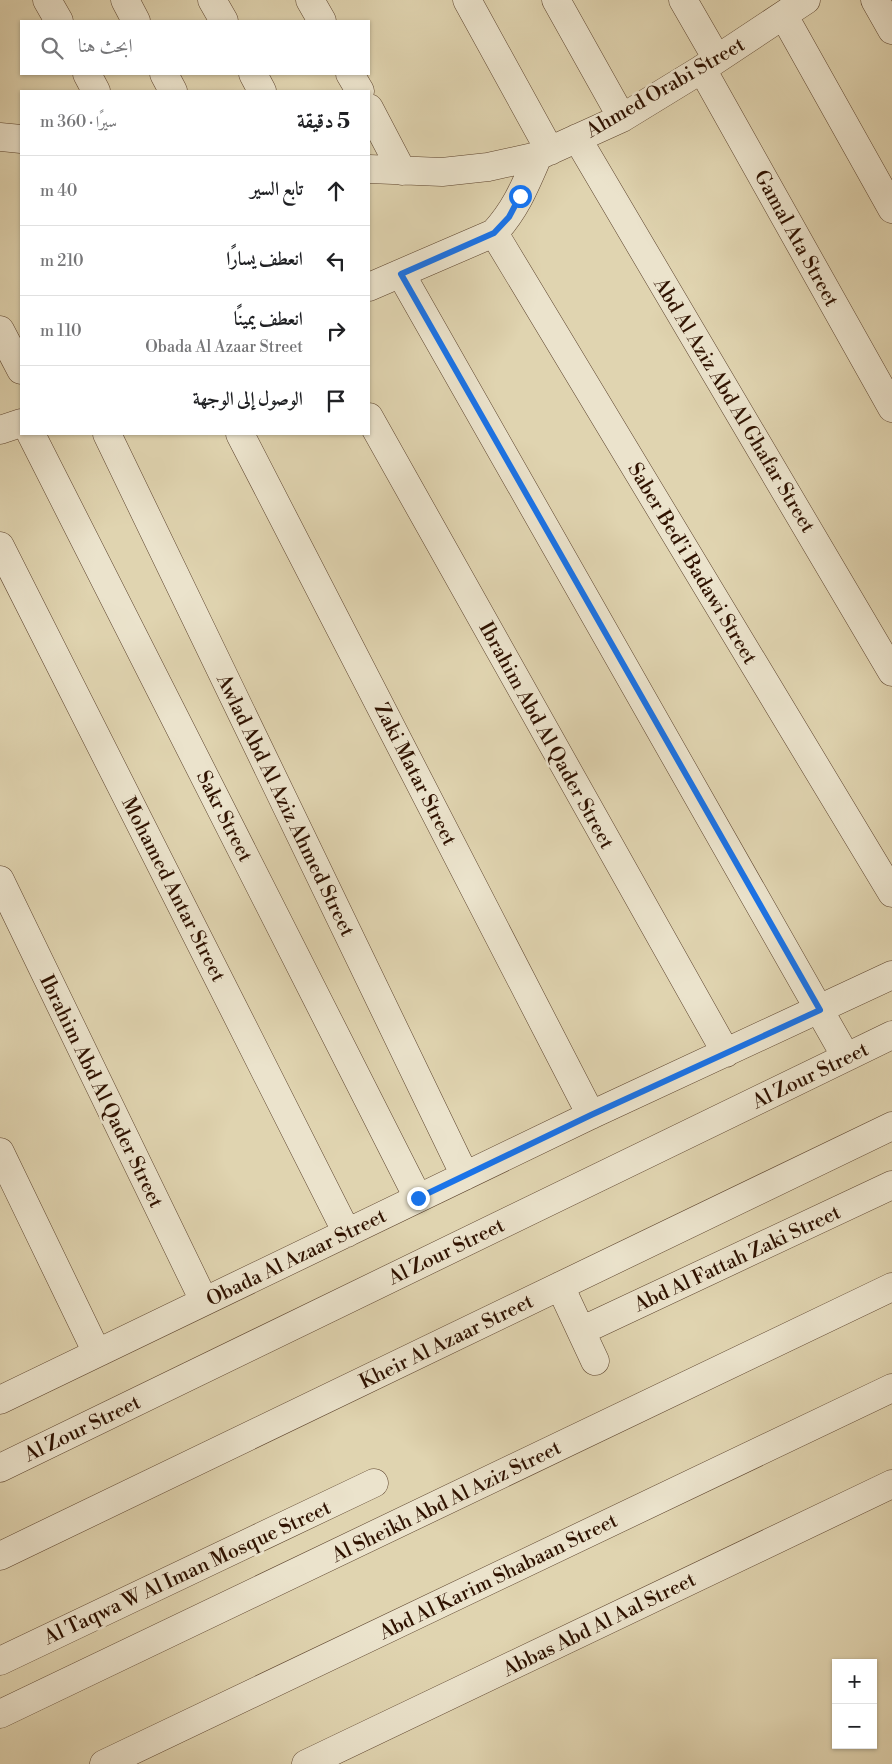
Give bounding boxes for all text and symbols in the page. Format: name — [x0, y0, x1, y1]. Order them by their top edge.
search box — [20, 20, 370, 75]
street label: Ahmed Orabi Street — [581, 33, 750, 144]
icon: search — [38, 34, 66, 62]
text: ابحث هنا — [78, 34, 133, 58]
text: 5 دقيقة — [297, 109, 350, 135]
text: سيرًا · 360 m — [40, 112, 117, 132]
street label: Gamal Ata Street — [748, 166, 844, 311]
text: تابع السير — [250, 177, 303, 201]
icon: ahead — [322, 177, 350, 205]
text: 40 m — [40, 181, 77, 201]
route start — [509, 185, 532, 208]
text: انعطف يسارًا — [226, 247, 303, 271]
icon: left — [322, 247, 350, 275]
text: 210 m — [40, 251, 84, 271]
street label: Abd Al Aziz Abd Al Ghafar Street — [647, 273, 820, 538]
text: انعطف يمينًا — [234, 307, 303, 331]
icon: right — [322, 317, 350, 345]
text: 110 m — [40, 321, 82, 341]
text: Obada Al Azaar Street — [145, 337, 303, 357]
text: الوصول إلى الوجهة — [193, 387, 303, 411]
icon: arrive — [322, 387, 350, 415]
street label: Saber Bed'i Badawi Street — [622, 458, 762, 669]
street label: Ibrahim Abd Al Qader Street — [473, 618, 619, 854]
street label: Awlad Abd Al Aziz Ahmed Street — [210, 670, 359, 941]
street label: Zaki Matar Street — [368, 699, 461, 850]
street label: Sakr Street — [190, 767, 257, 867]
street label: Mohamed Antar Street — [115, 793, 230, 986]
street label: Ibrahim Abd Al Qader Street — [33, 971, 168, 1212]
street label: Al Zour Street — [747, 1037, 873, 1116]
route end — [407, 1187, 430, 1210]
street label: Abd Al Fattah Zaki Street — [629, 1200, 845, 1319]
street label: Obada Al Azaar Street — [203, 1204, 391, 1313]
street label: Al Zour Street — [383, 1213, 509, 1292]
street label: Kheir Al Azaar Street — [356, 1289, 538, 1395]
street label: Al Zour Street — [19, 1390, 145, 1469]
street label: Al Sheikh Abd Al Aziz Street — [327, 1436, 566, 1569]
street label: Al Taqwa W Al Iman Mosque Street — [39, 1496, 335, 1651]
street label: Abd Al Karim Shabaan Street — [374, 1509, 622, 1647]
street label: Abbas Abd Al Aal Street — [498, 1568, 700, 1683]
map controls — [832, 1659, 877, 1749]
button: + — [832, 1659, 877, 1704]
button: − — [832, 1704, 877, 1749]

